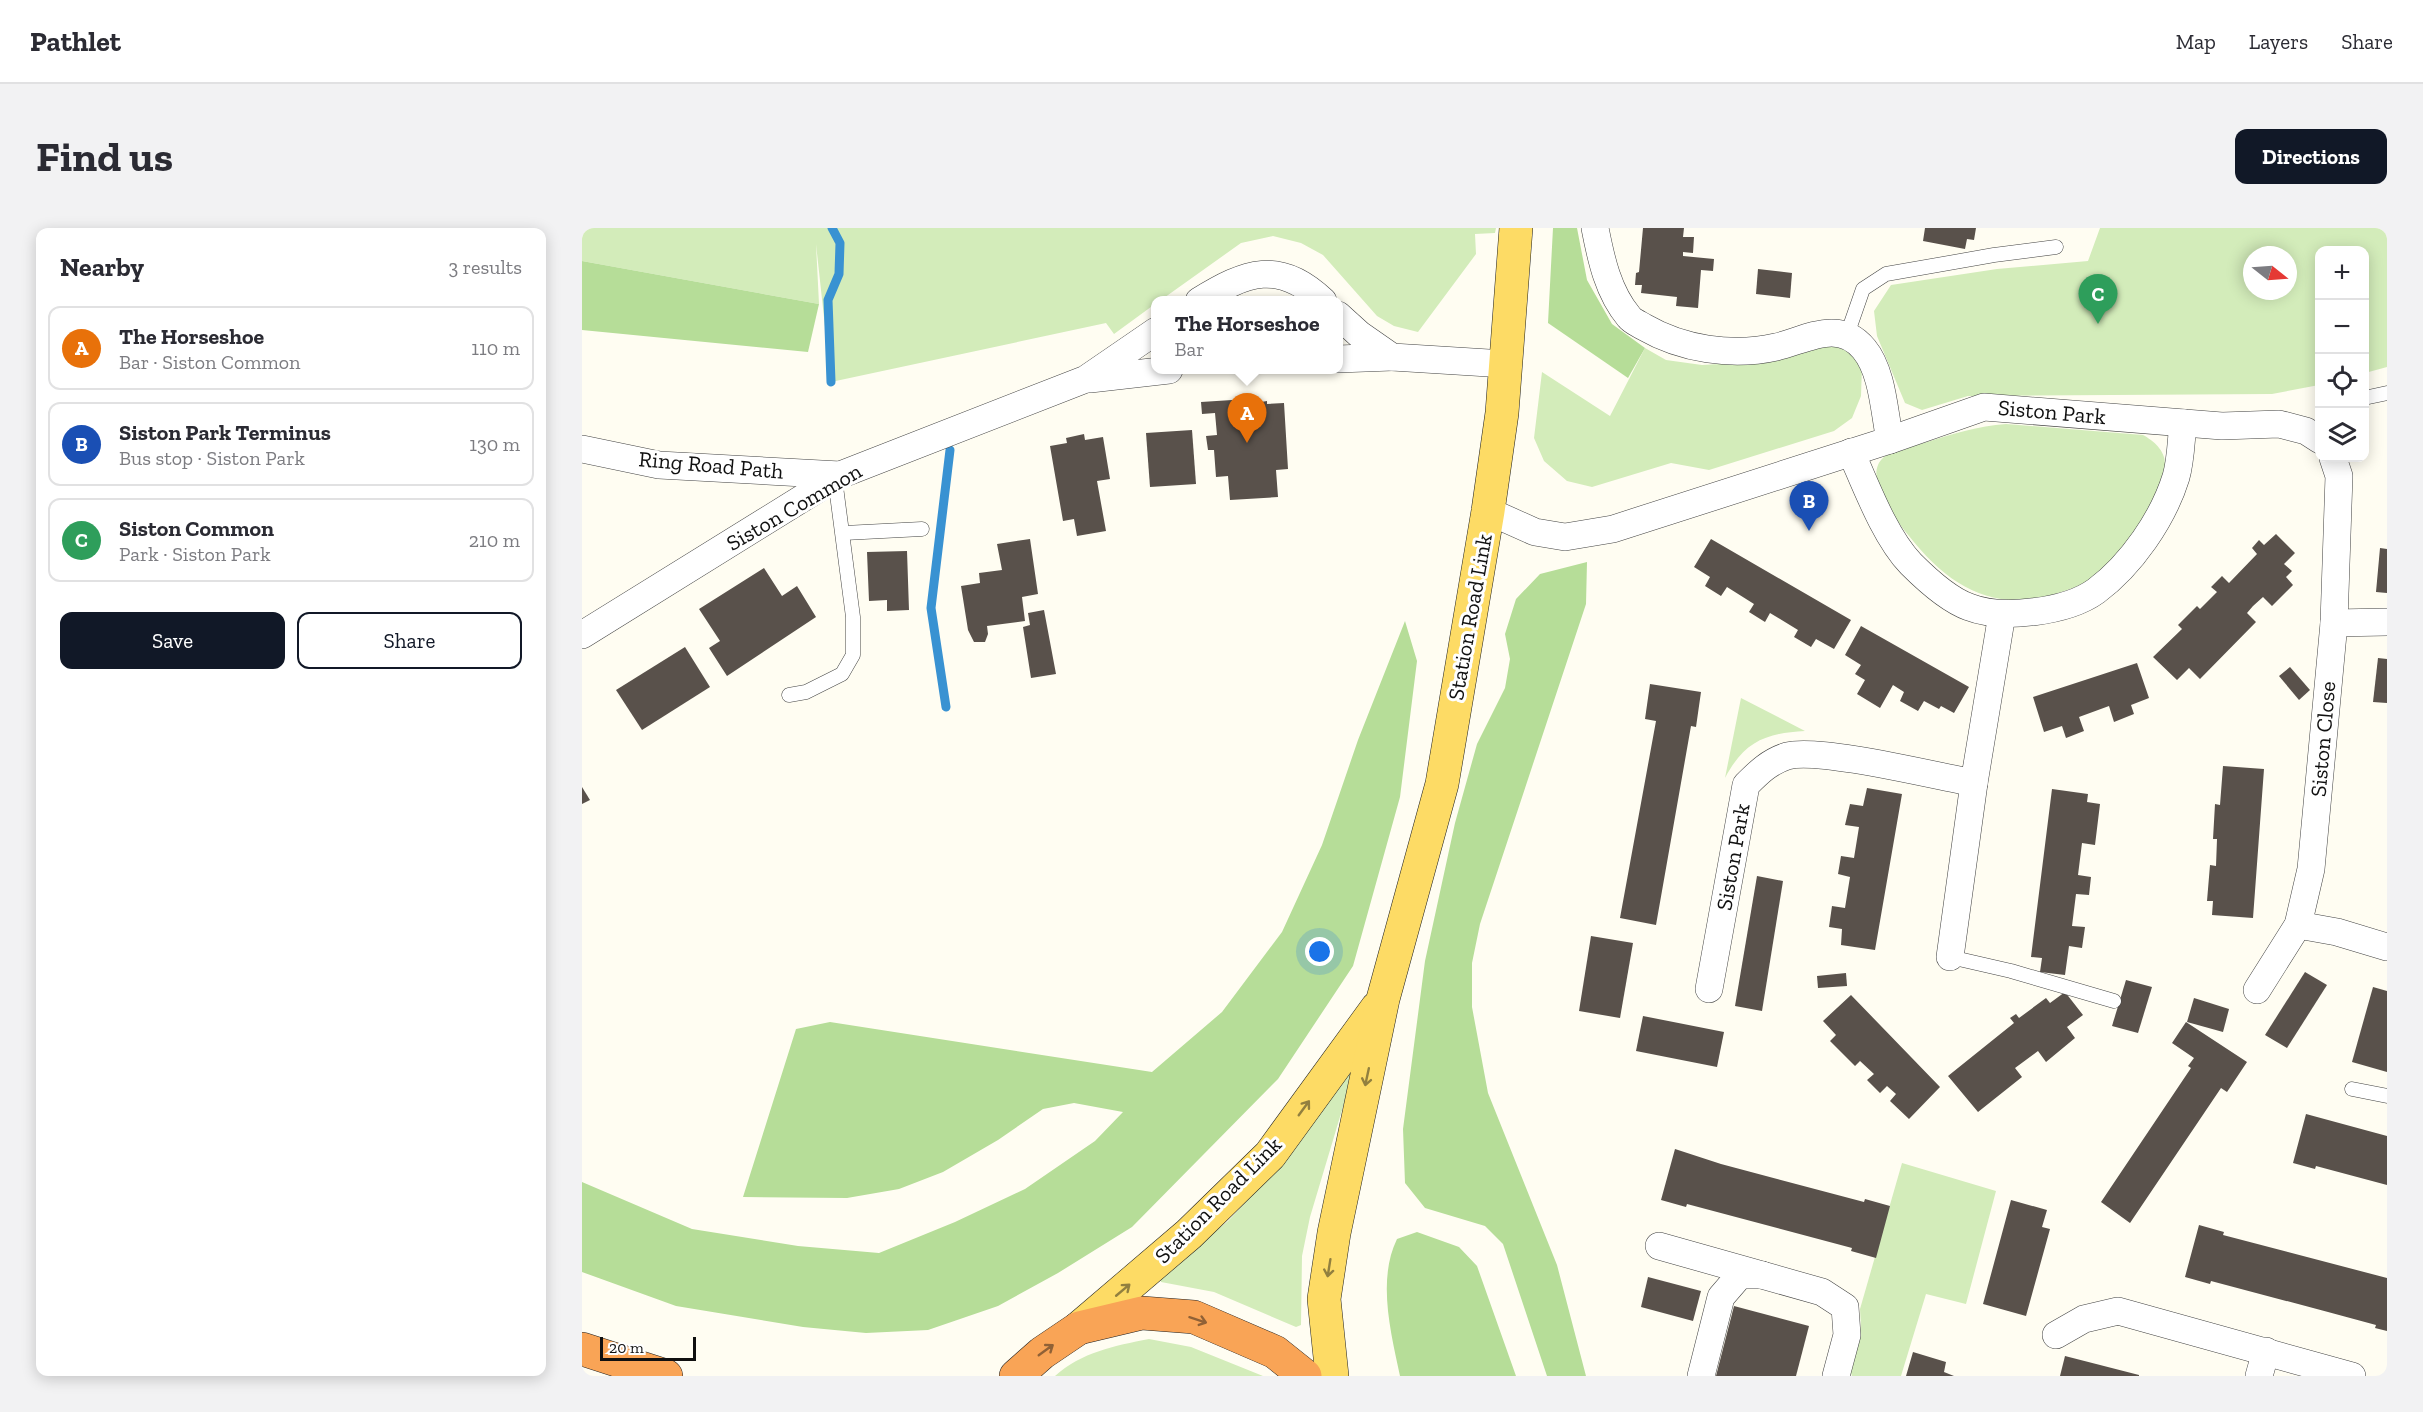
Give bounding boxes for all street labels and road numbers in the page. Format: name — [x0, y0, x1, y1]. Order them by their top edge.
street label: Siston Park — [1997, 394, 2108, 430]
street label: Ring Road Path — [637, 445, 785, 485]
street label: Siston Common — [721, 457, 867, 557]
street label: Station Road Link — [1442, 531, 1498, 702]
street label: Siston Close — [2305, 680, 2341, 798]
street label: Siston Park — [1710, 801, 1756, 913]
street label: Station Road Link — [1149, 1131, 1287, 1269]

